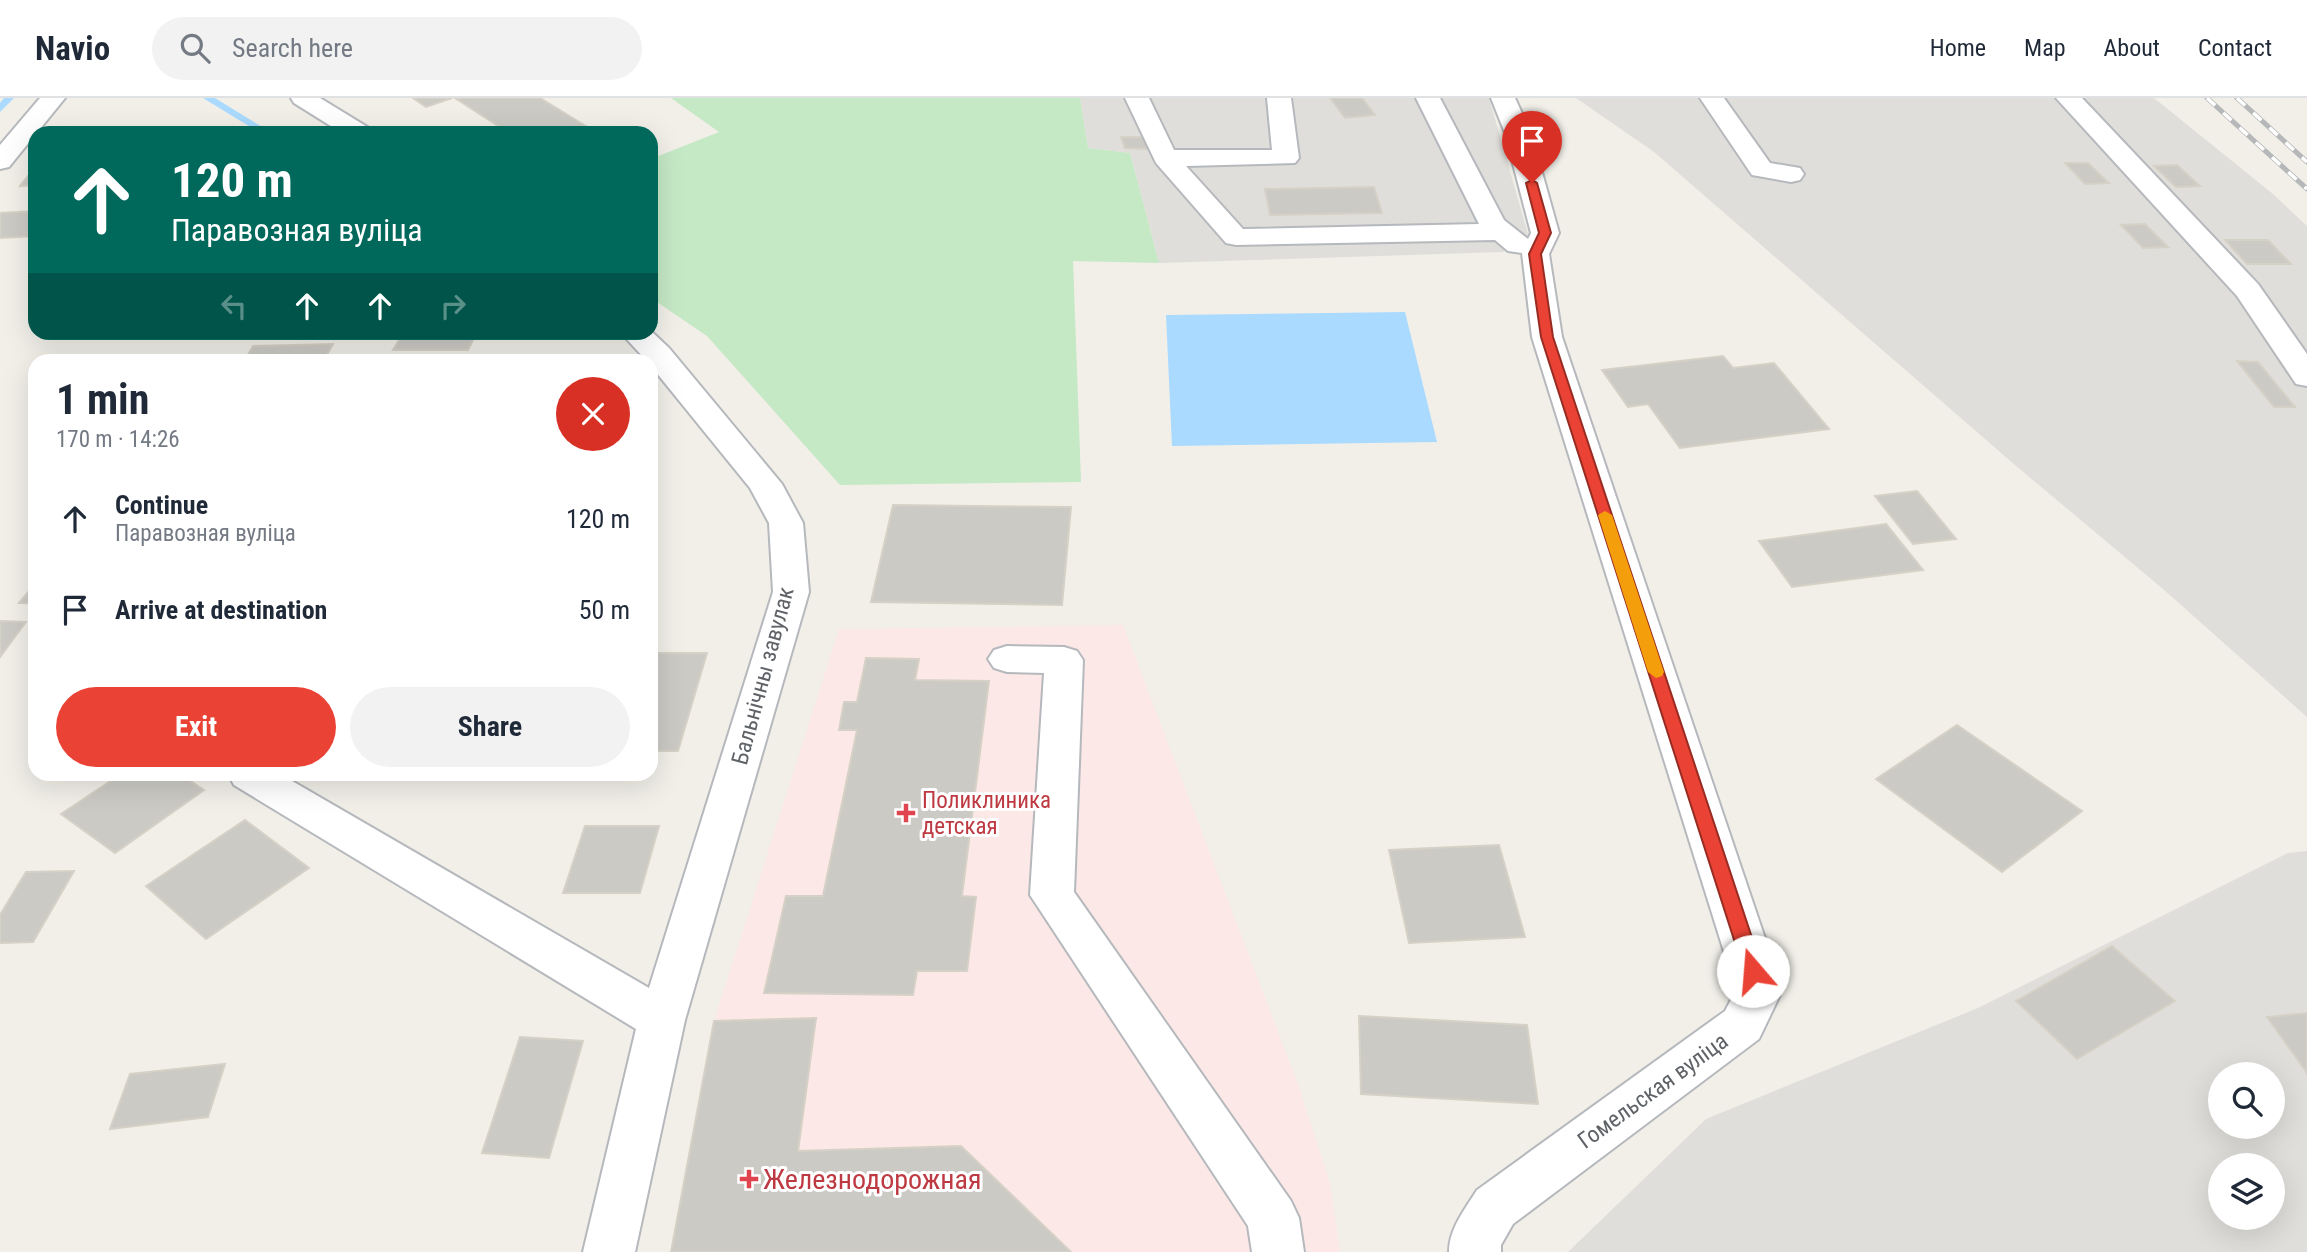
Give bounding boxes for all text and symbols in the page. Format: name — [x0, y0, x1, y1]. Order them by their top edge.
search box — [152, 17, 642, 80]
text: Navio — [35, 29, 110, 68]
icon: search — [176, 29, 214, 67]
text: Search here — [232, 33, 353, 63]
text: Home — [1930, 34, 1986, 62]
text: Map — [2024, 34, 2066, 62]
text: About — [2104, 34, 2160, 62]
text: Contact — [2198, 34, 2272, 62]
pin — [1502, 111, 1562, 183]
icon: arrive — [1513, 122, 1551, 160]
text: 120 m — [171, 152, 293, 209]
icon: ahead — [56, 154, 147, 245]
text: Паравозная вуліца — [171, 211, 423, 249]
icon: left — [215, 287, 253, 325]
icon: ahead — [288, 287, 326, 325]
icon: ahead — [361, 287, 399, 325]
icon: right — [434, 287, 472, 325]
text: 1 min — [56, 375, 149, 424]
button: close — [556, 377, 630, 451]
text: 170 m · 14:26 — [56, 426, 180, 453]
text: Continue — [115, 490, 208, 520]
icon: ahead — [56, 500, 94, 538]
text: 120 m — [566, 504, 630, 534]
text: Паравозная вуліца — [115, 520, 296, 547]
street label: Бальнічны завулак — [726, 584, 800, 768]
icon: arrive — [56, 591, 94, 629]
text: Arrive at destination — [115, 595, 327, 625]
text: 50 m — [579, 595, 630, 625]
button: Exit — [56, 687, 336, 767]
button: Share — [350, 687, 630, 767]
place label: Поликлиника детская — [922, 787, 1051, 840]
marker: Поликлиника детская — [896, 803, 916, 823]
position arrow — [1716, 934, 1790, 1008]
street label: Гомельская вуліца — [1573, 1028, 1733, 1154]
map controls — [2208, 1062, 2285, 1230]
button: search — [2208, 1062, 2285, 1139]
button: layers — [2208, 1153, 2285, 1230]
place label: Железнодорожная — [763, 1163, 982, 1196]
marker: Железнодорожная — [741, 1171, 757, 1187]

